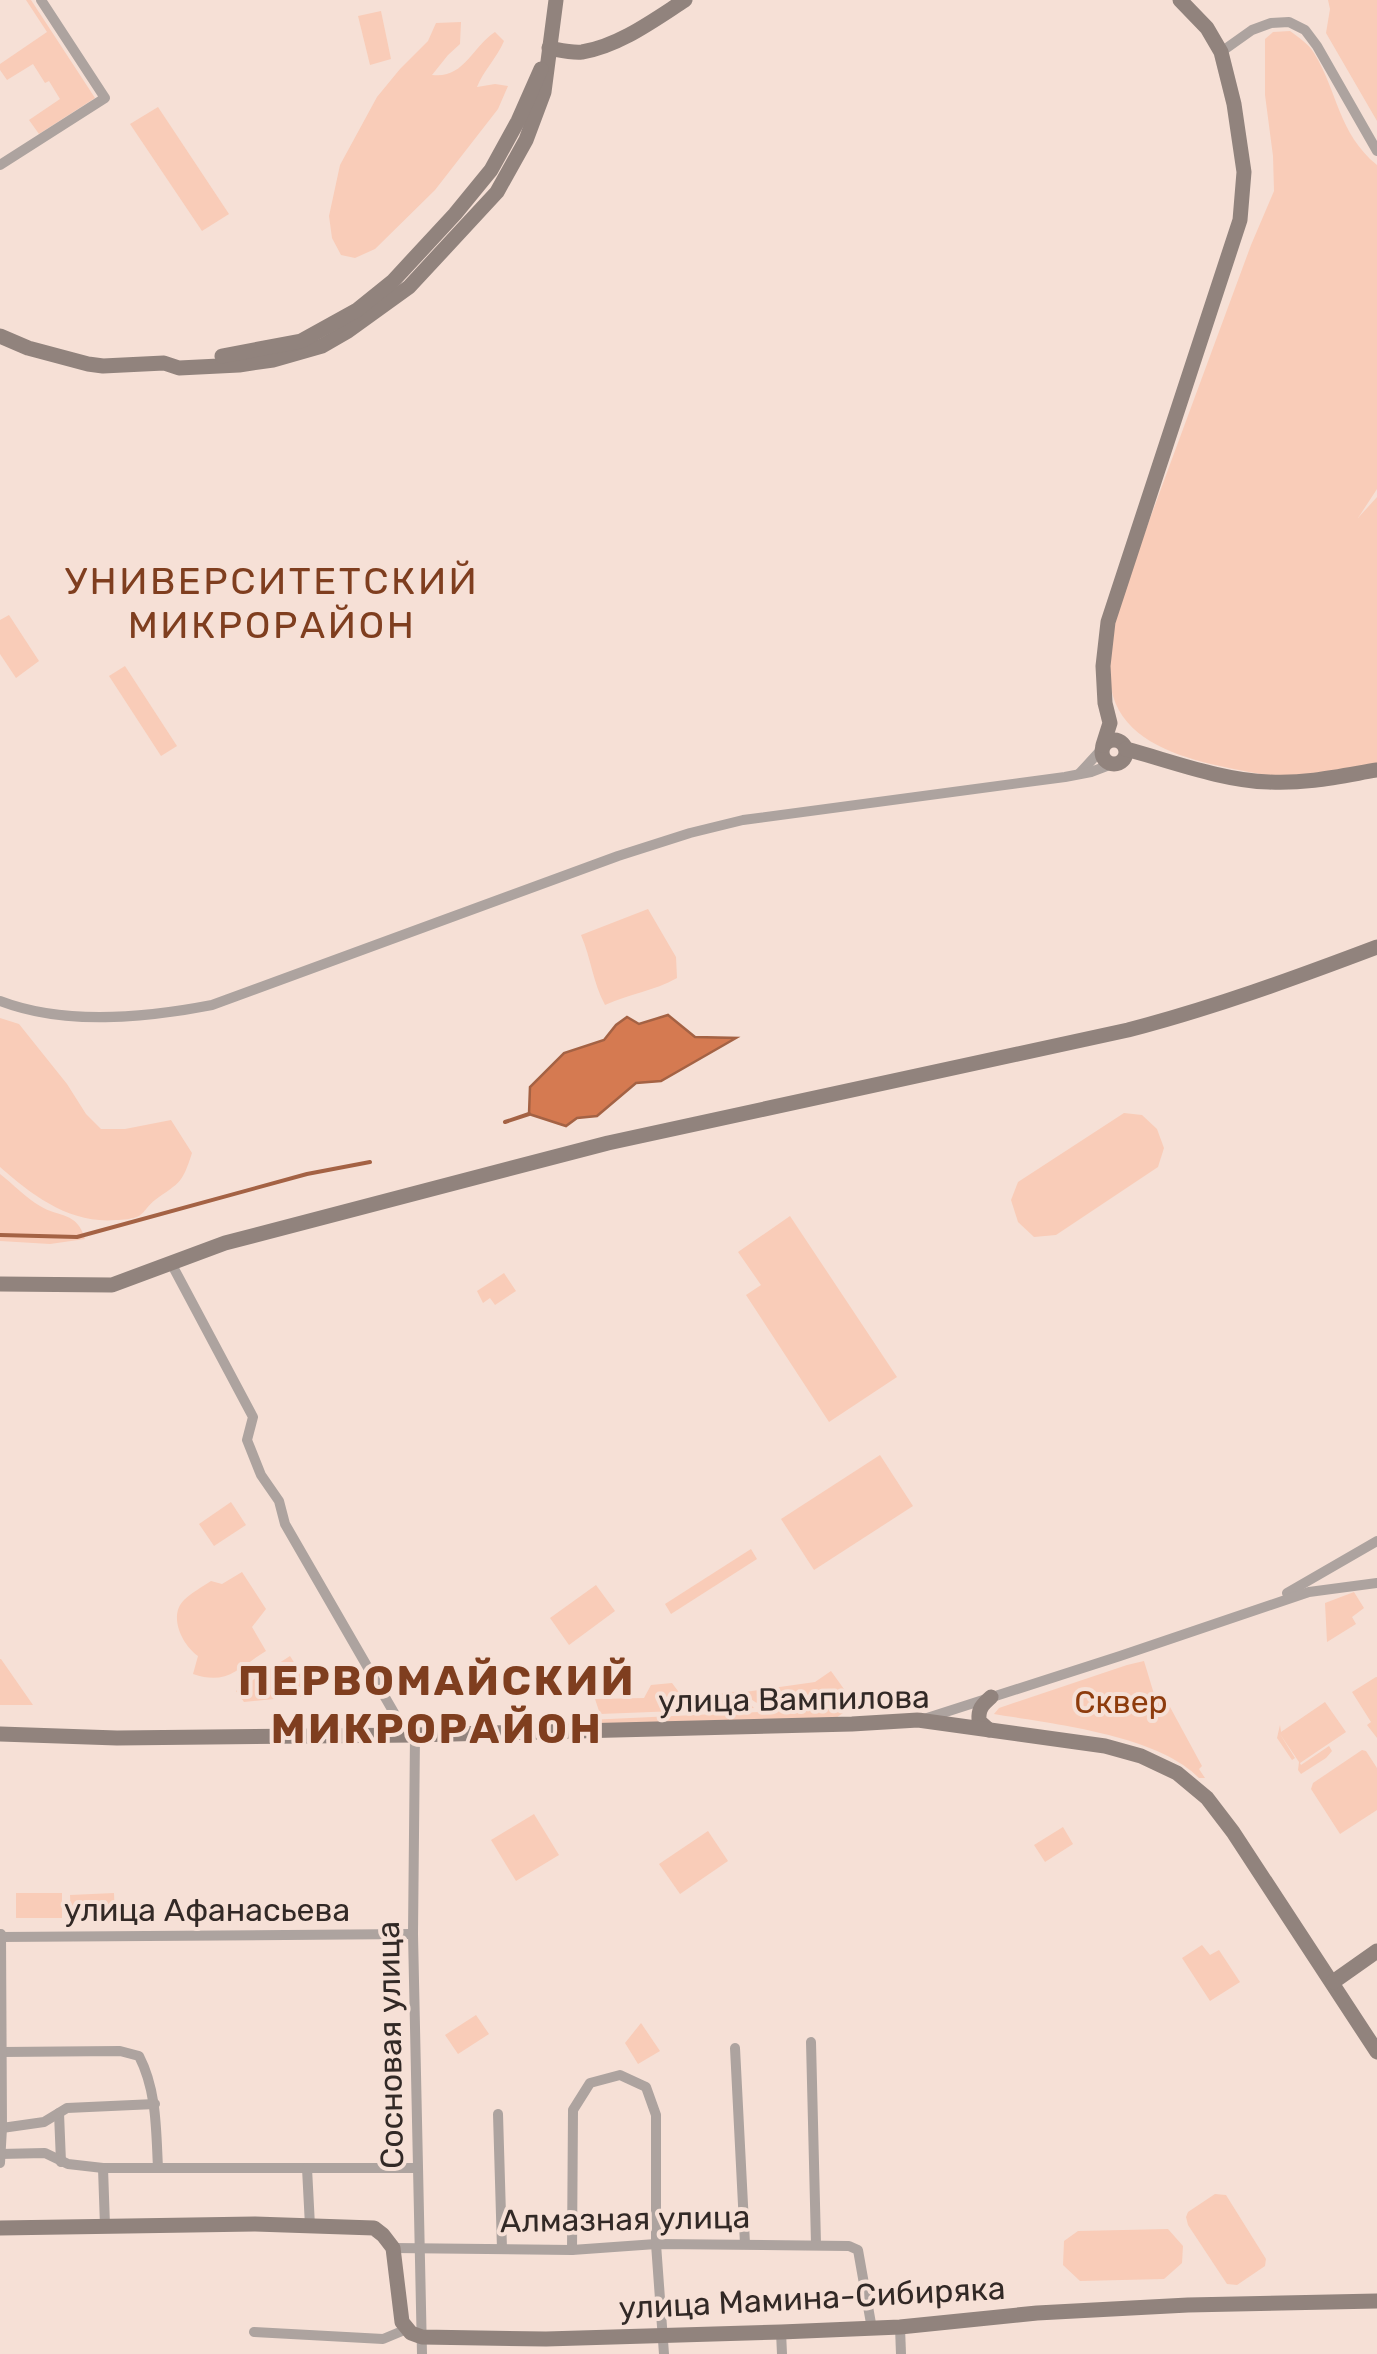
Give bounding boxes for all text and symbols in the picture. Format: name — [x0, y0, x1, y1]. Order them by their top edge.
district label: УНИВЕРСИТЕТСКИЙ МИКРОРАЙОН — [65, 558, 479, 648]
district label: ПЕРВОМАЙСКИЙ МИКРОРАЙОН — [238, 1656, 636, 1754]
street label: улица Вампилова — [658, 1678, 930, 1720]
park label: Сквер — [1074, 1683, 1168, 1721]
street label: улица Афанасьева — [64, 1891, 350, 1929]
street label: Сосновая улица — [369, 1921, 411, 2169]
street label: Алмазная улица — [500, 2198, 750, 2240]
street label: улица Мамина-Сибиряка — [618, 2269, 1006, 2327]

